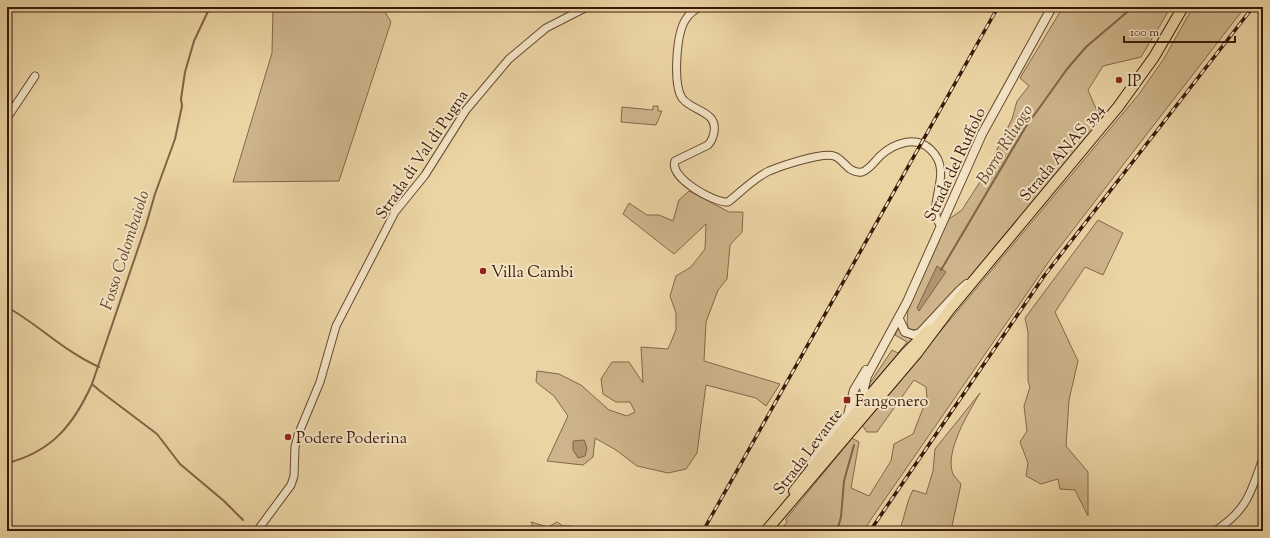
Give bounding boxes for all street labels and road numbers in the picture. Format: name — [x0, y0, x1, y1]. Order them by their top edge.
street label: Strada di Val di Pugna — [371, 86, 475, 225]
street label: Strada ANAS 394 — [1015, 100, 1111, 207]
street label: Strada del Ruffolo — [920, 104, 993, 226]
street label: Strada Levante — [769, 405, 849, 500]

